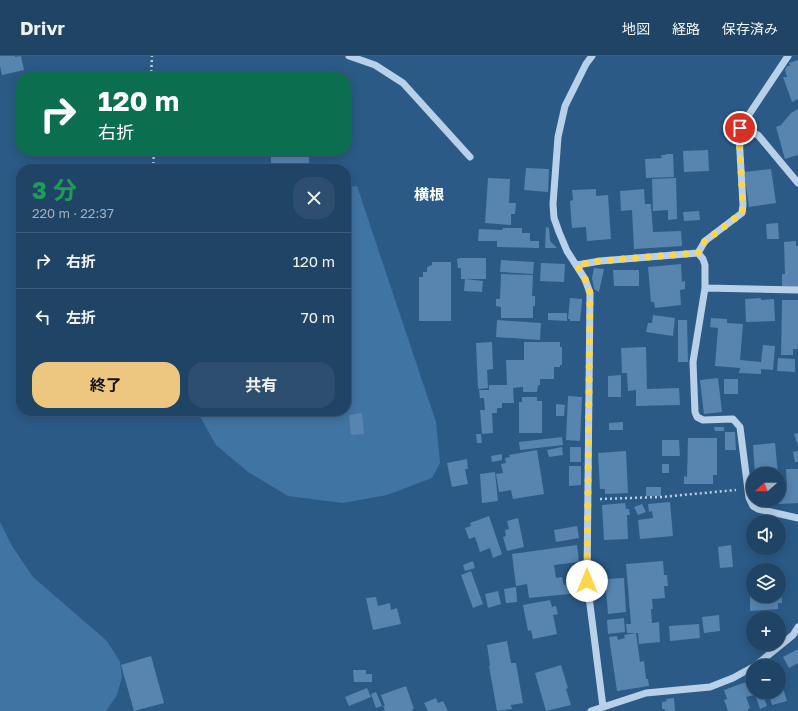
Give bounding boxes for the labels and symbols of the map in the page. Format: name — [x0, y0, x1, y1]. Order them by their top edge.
pin — [723, 111, 757, 145]
district label: 横根 — [414, 185, 444, 203]
north arrow — [746, 467, 786, 507]
position arrow — [566, 560, 608, 602]

